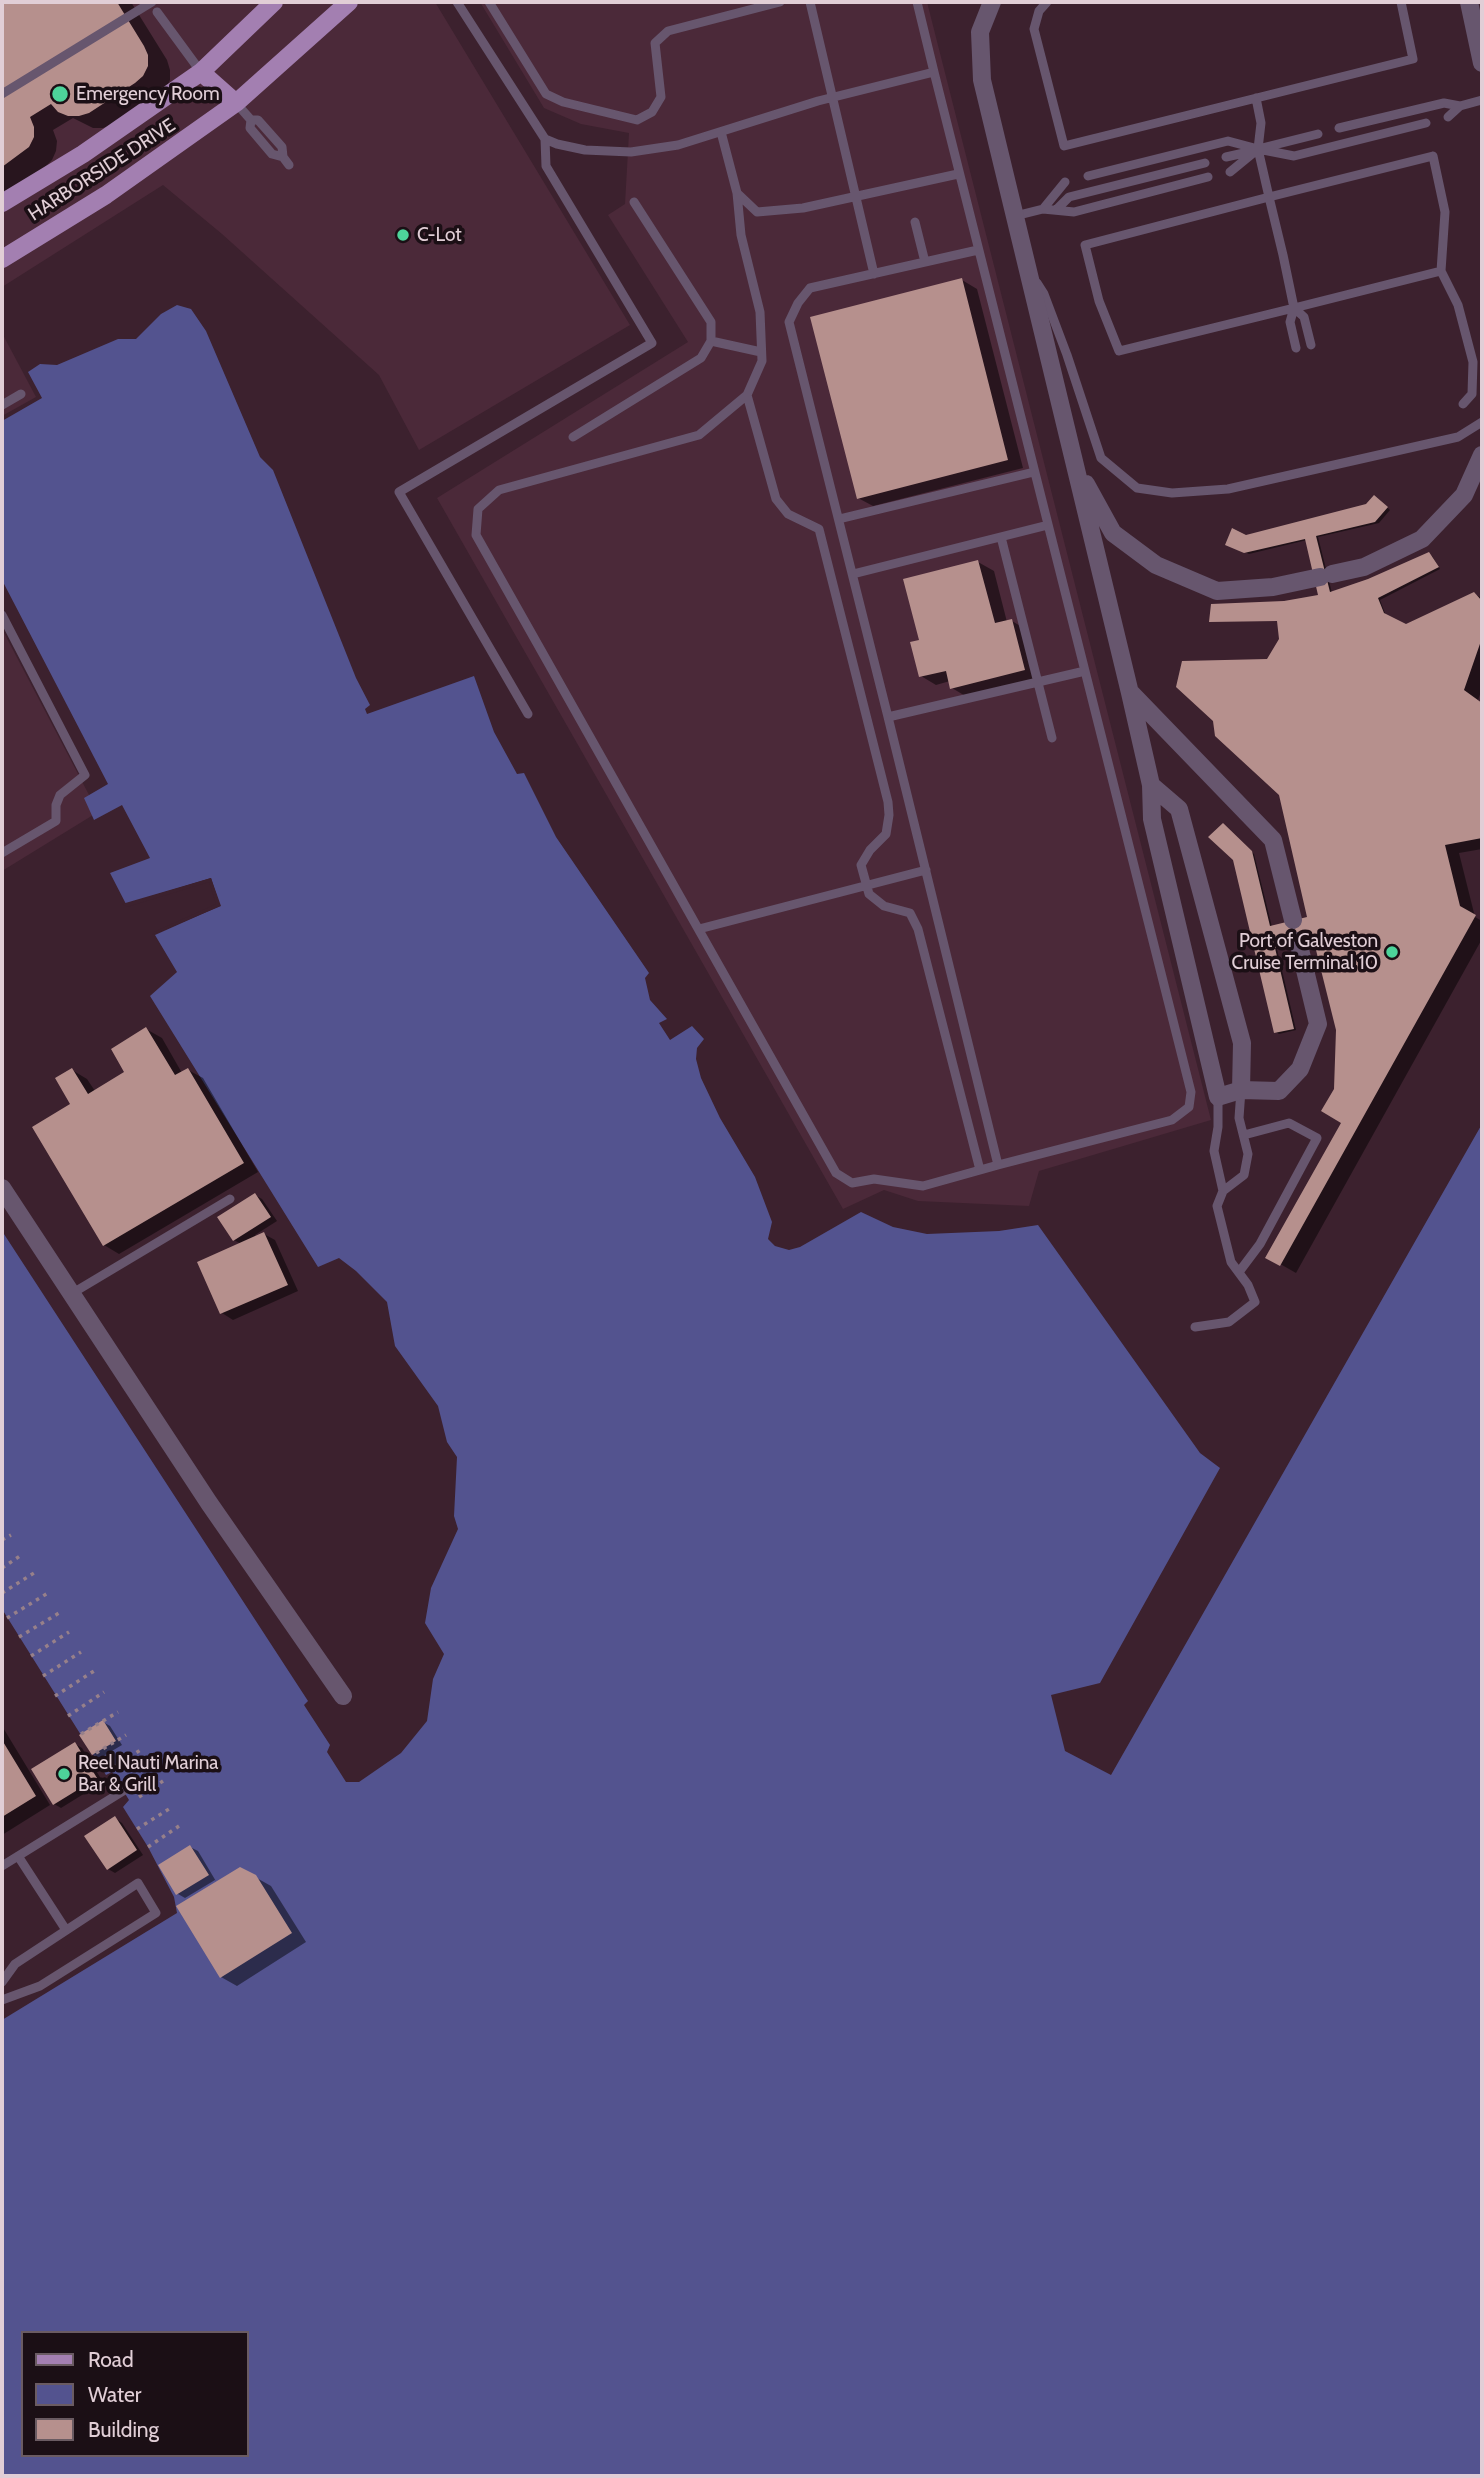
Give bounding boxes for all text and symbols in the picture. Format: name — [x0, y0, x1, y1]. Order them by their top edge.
place label: Emergency Room — [76, 83, 220, 105]
marker: Emergency Room — [50, 84, 70, 104]
street label: HARBORSIDE DRIVE — [24, 114, 180, 226]
place label: C-Lot — [417, 224, 462, 246]
marker: C-Lot — [395, 227, 411, 243]
place label: Port of Galveston Cruise Terminal 10 — [1232, 930, 1378, 974]
marker: Port of Galveston Cruise Terminal 10 — [1384, 944, 1400, 960]
place label: Reel Nauti Marina Bar & Grill — [78, 1752, 218, 1796]
marker: Reel Nauti Marina Bar & Grill — [56, 1766, 72, 1782]
legend — [21, 2331, 248, 2457]
text: Road — [88, 2347, 134, 2372]
text: Water — [88, 2382, 141, 2407]
text: Building — [88, 2417, 159, 2442]

